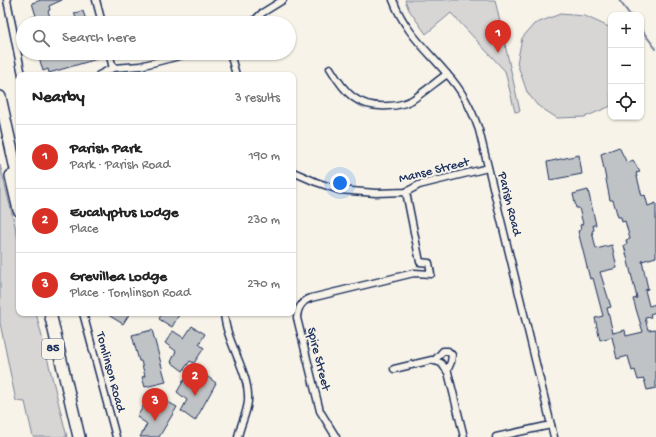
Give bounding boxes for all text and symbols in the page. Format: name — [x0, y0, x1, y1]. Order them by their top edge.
map controls — [608, 12, 644, 120]
button: + — [608, 12, 644, 48]
search box — [16, 16, 296, 60]
pin: 1 — [485, 20, 511, 53]
icon: search — [30, 27, 52, 49]
text: Search here — [62, 29, 136, 47]
button: − — [608, 48, 644, 84]
button: locate — [608, 84, 644, 120]
text: Nearby — [32, 88, 85, 108]
text: 3 results — [235, 91, 280, 106]
text: Parish Park — [70, 140, 141, 158]
text: 1 — [42, 149, 48, 164]
text: 190 m — [249, 149, 280, 164]
street label: Manse Street — [397, 155, 472, 187]
text: Park · Parish Road — [70, 158, 170, 173]
street label: Parish Road — [494, 170, 524, 239]
your location — [330, 173, 350, 193]
text: Eucalyptus Lodge — [70, 204, 178, 222]
text: 2 — [42, 213, 48, 228]
text: 230 m — [247, 213, 280, 228]
text: Place — [70, 222, 98, 237]
text: Grevillea Lodge — [70, 268, 167, 286]
text: 3 — [42, 277, 48, 292]
text: 270 m — [247, 277, 280, 292]
text: Place · Tomlinson Road — [70, 286, 191, 301]
street label: Spire Street — [303, 326, 333, 394]
street label: Tomlinson Road — [92, 329, 128, 415]
road number: 85 — [42, 339, 64, 359]
pin: 2 — [182, 363, 208, 396]
pin: 3 — [142, 388, 168, 421]

